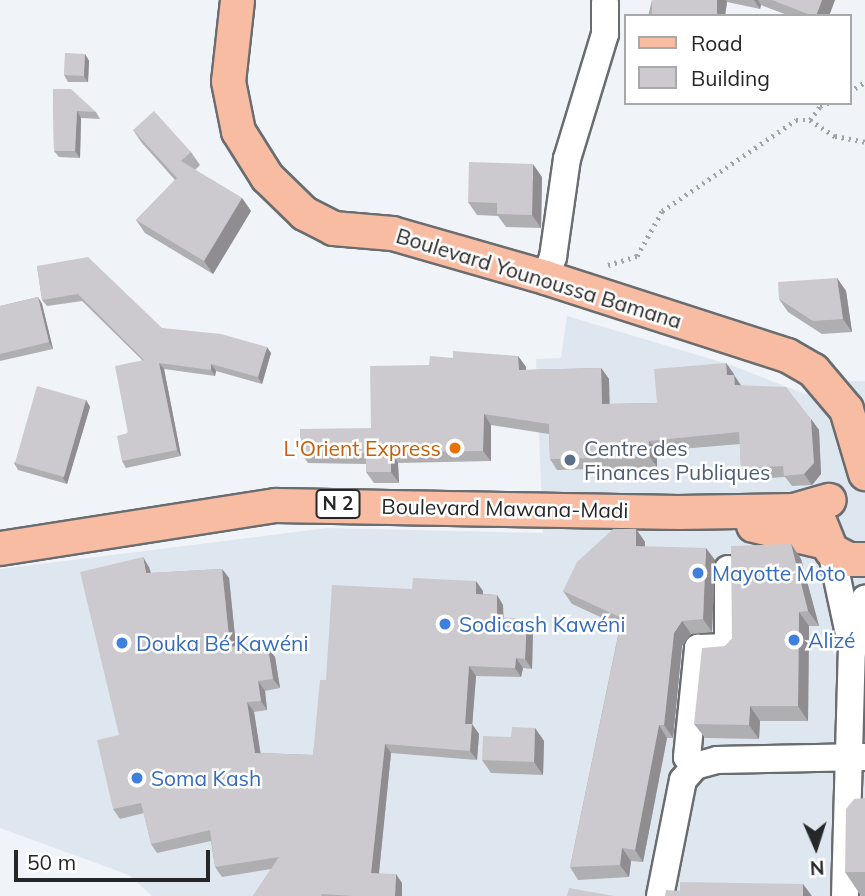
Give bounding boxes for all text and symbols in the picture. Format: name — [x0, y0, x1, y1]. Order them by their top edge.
legend — [624, 14, 851, 105]
text: Road — [691, 30, 742, 56]
text: Building — [691, 65, 770, 91]
street label: Boulevard Younoussa Bamana — [393, 223, 685, 333]
place label: L'Orient Express — [284, 435, 441, 461]
place label: Centre des Finances Publiques — [584, 435, 770, 485]
marker: L'Orient Express — [447, 440, 463, 456]
marker: Centre des Finances Publiques — [562, 452, 578, 468]
road number: N 2 — [315, 489, 361, 520]
street label: Boulevard Mawana-Madi — [381, 493, 629, 523]
place label: Mayotte Moto — [712, 560, 846, 586]
marker: Mayotte Moto — [690, 565, 706, 581]
place label: Sodicash Kawéni — [459, 611, 625, 637]
marker: Sodicash Kawéni — [437, 616, 453, 632]
place label: Alizé — [808, 627, 856, 653]
place label: Douka Bé Kawéni — [136, 630, 308, 656]
marker: Alizé — [786, 632, 802, 648]
marker: Douka Bé Kawéni — [114, 635, 130, 651]
place label: Soma Kash — [151, 765, 261, 791]
marker: Soma Kash — [129, 770, 145, 786]
north arrow — [781, 812, 851, 882]
scale bar — [18, 836, 214, 880]
text: 50 m — [27, 849, 76, 875]
text: N — [809, 856, 825, 880]

